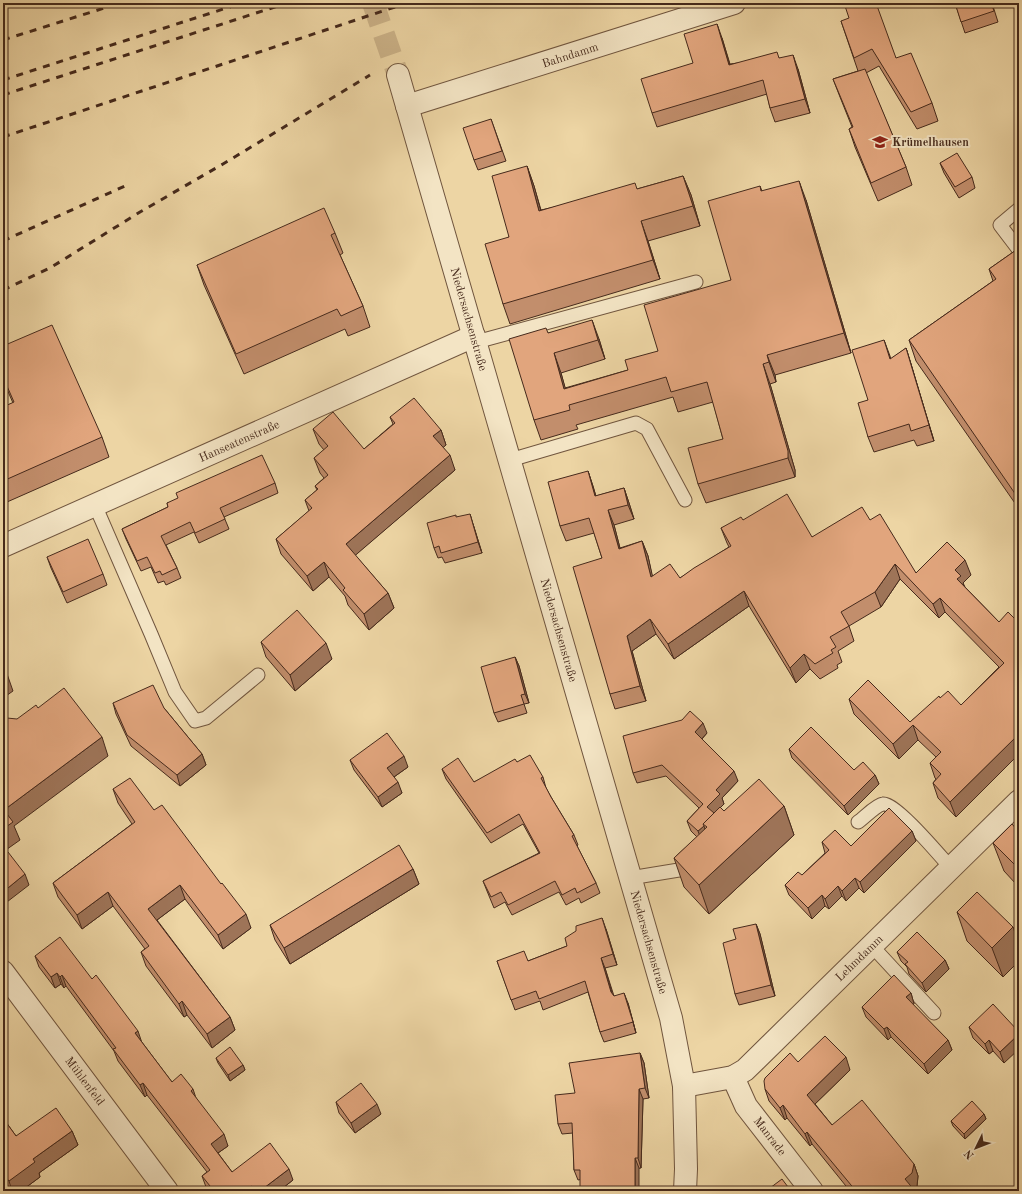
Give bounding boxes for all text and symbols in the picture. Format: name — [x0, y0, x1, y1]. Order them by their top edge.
street label: Bahndamm — [541, 41, 600, 71]
school or university icon: Krümelhausen — [871, 133, 889, 151]
place label: Krümelhausen — [892, 137, 969, 149]
street label: Niedersachsenstraße — [448, 266, 489, 373]
street label: Hanseatenstraße — [197, 419, 282, 465]
street label: Niedersachsenstraße — [538, 577, 579, 684]
street label: Niedersachsenstraße — [628, 889, 669, 996]
street label: Lehmdamm — [834, 933, 886, 984]
street label: Mühlenfeld — [62, 1055, 106, 1108]
street label: Manrade — [751, 1115, 788, 1158]
north arrow — [956, 1128, 996, 1168]
text: N — [962, 1147, 977, 1161]

